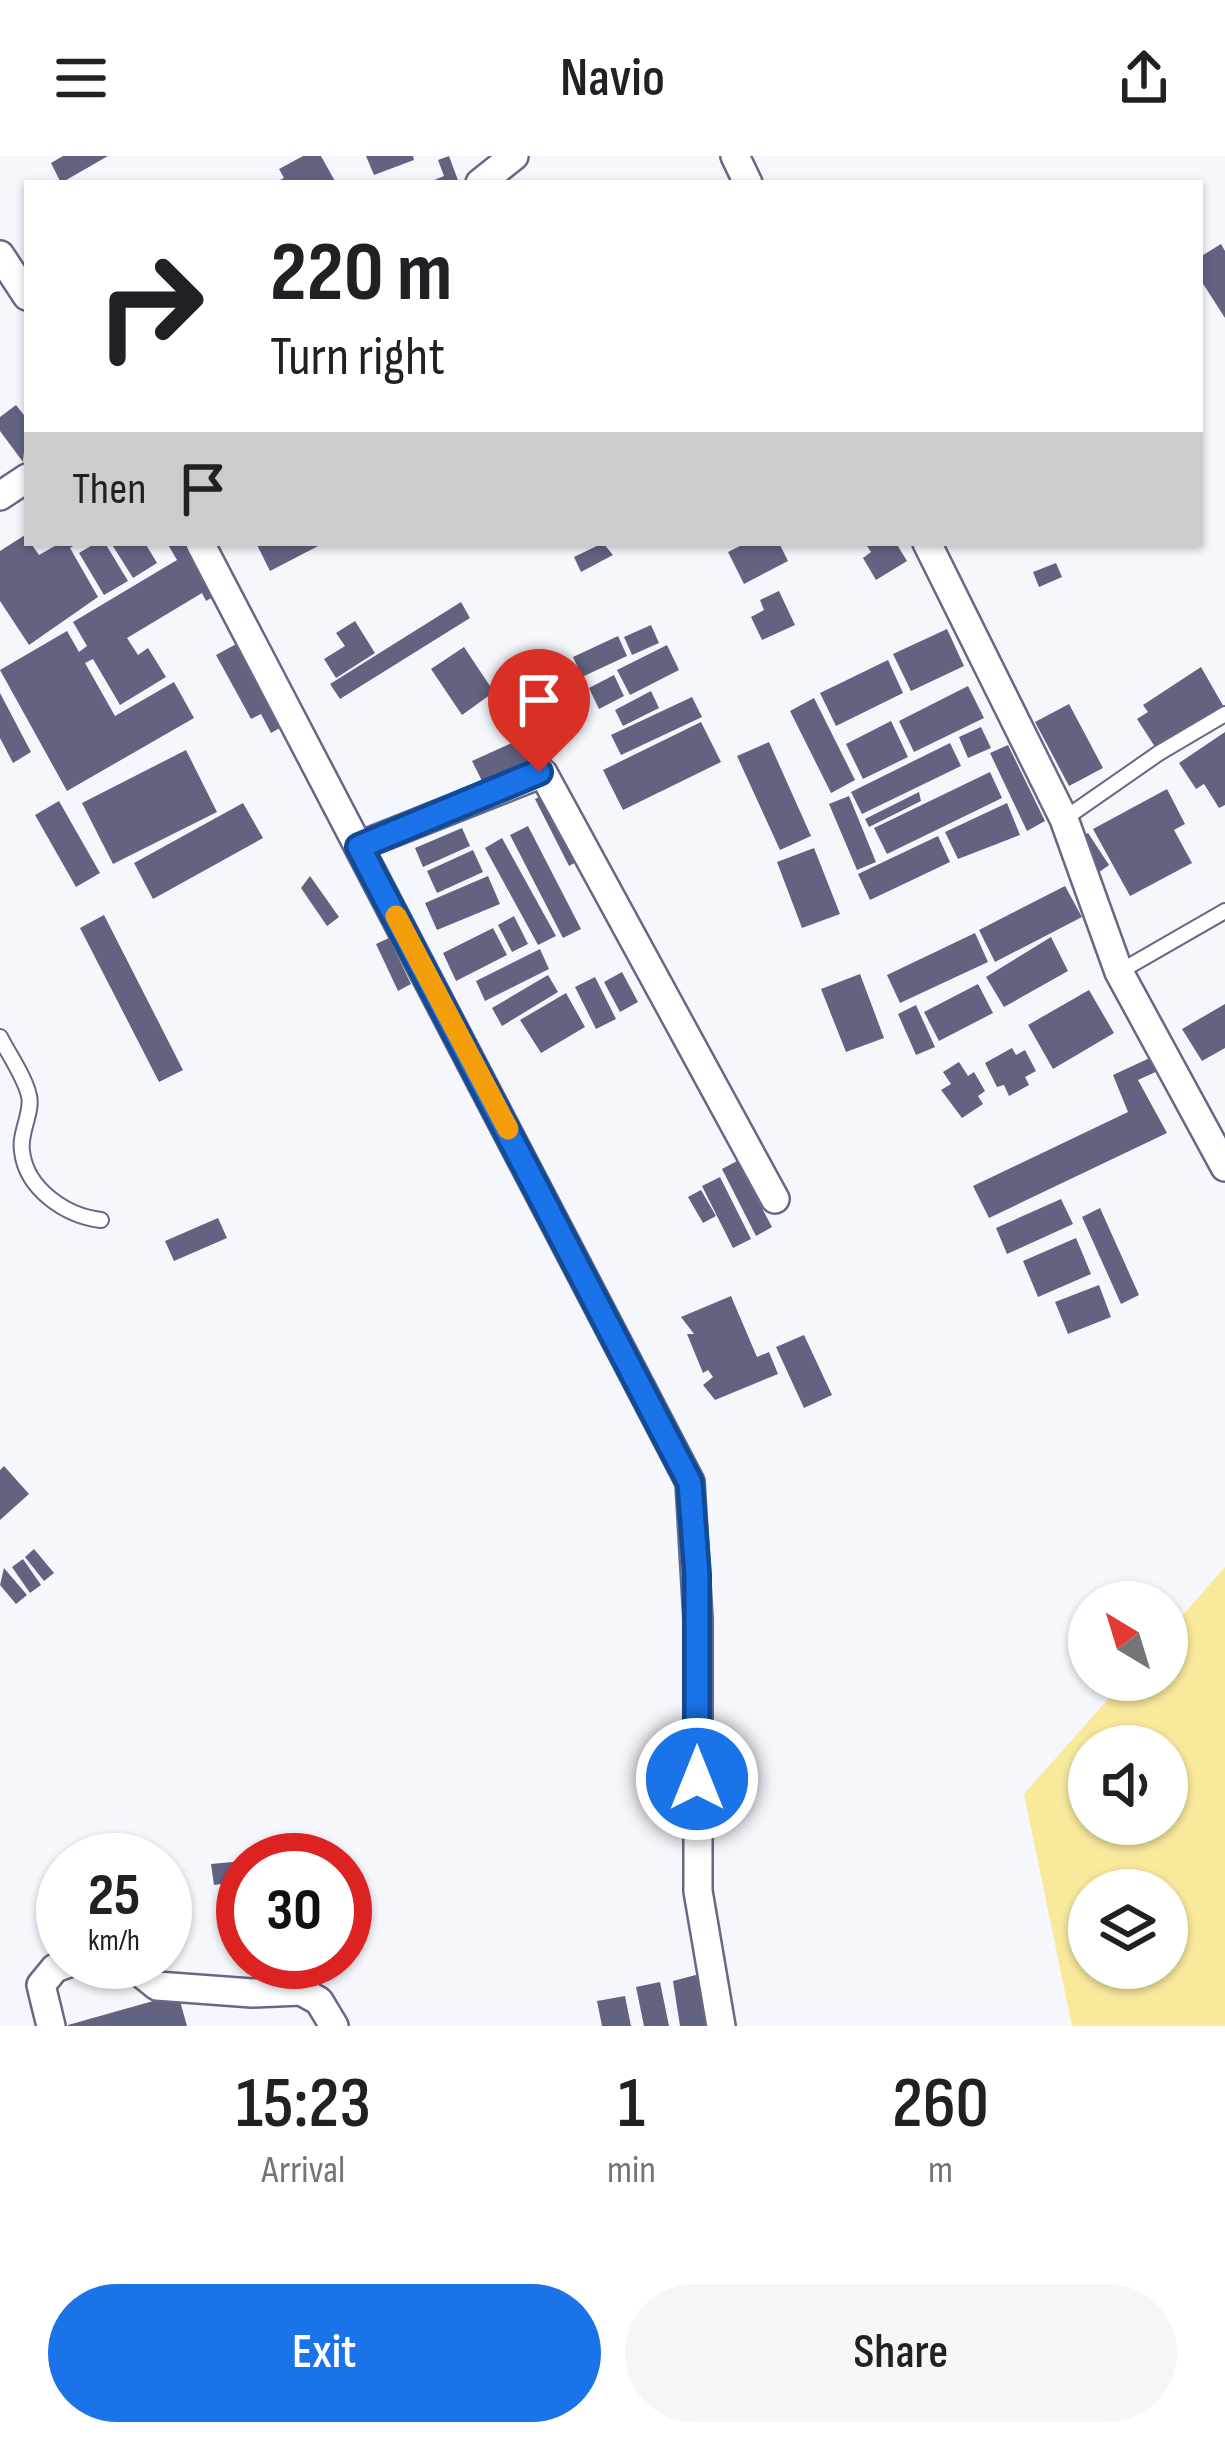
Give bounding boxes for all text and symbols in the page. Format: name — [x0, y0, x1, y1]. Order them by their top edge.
icon: menu — [48, 45, 114, 111]
icon: share — [1111, 45, 1177, 111]
text: Navio — [560, 46, 665, 111]
text: 220 m — [270, 223, 452, 324]
icon: right — [72, 228, 228, 384]
text: Turn right — [270, 325, 445, 390]
icon: arrive — [170, 456, 236, 522]
text: Then — [72, 462, 146, 517]
pin — [488, 649, 590, 772]
icon: arrive — [506, 667, 572, 733]
north arrow — [1068, 1581, 1188, 1701]
map controls — [1068, 1581, 1188, 1989]
position arrow — [634, 1716, 760, 1842]
button: sound — [1068, 1725, 1188, 1845]
speed limit sign: 30 — [216, 1833, 372, 1989]
text: 25 — [88, 1860, 140, 1932]
button: layers — [1068, 1869, 1188, 1989]
text: km/h — [88, 1923, 140, 1959]
text: 15:23 — [236, 2061, 371, 2148]
text: 1 — [618, 2061, 645, 2148]
text: 260 — [892, 2061, 989, 2148]
text: Arrival — [262, 2147, 345, 2194]
text: min — [607, 2147, 656, 2194]
text: m — [928, 2147, 953, 2194]
button: Exit — [48, 2284, 601, 2422]
button: Share — [625, 2284, 1177, 2422]

